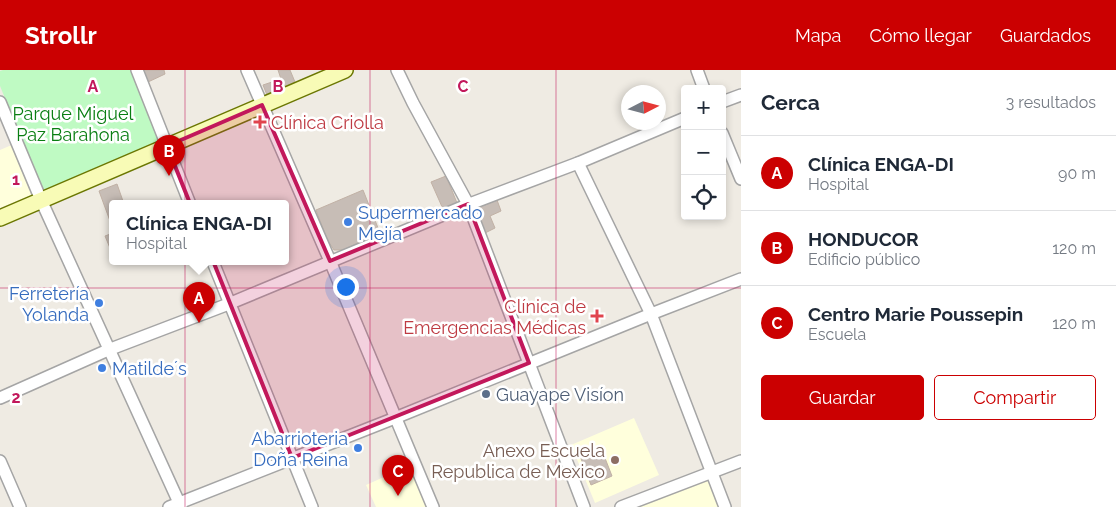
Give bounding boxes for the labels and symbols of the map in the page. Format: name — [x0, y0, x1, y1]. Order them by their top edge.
text: A — [88, 77, 99, 96]
text: B — [273, 77, 284, 96]
text: C — [458, 77, 469, 96]
north arrow — [621, 85, 666, 130]
park label: Parque Miguel Paz Barahona — [13, 103, 134, 145]
place label: Clínica Criolla — [271, 112, 384, 133]
marker: Clínica Criolla — [253, 115, 267, 129]
pin: B — [153, 135, 185, 176]
text: 1 — [12, 170, 20, 189]
place label: Supermercado Mejía — [358, 202, 483, 244]
marker: Supermercado Mejía — [342, 216, 354, 228]
your location — [333, 274, 359, 300]
pin: A — [183, 282, 215, 323]
place label: Ferretería Yolanda — [9, 283, 89, 325]
place label: Clínica de Emergencias Médicas — [403, 296, 586, 338]
marker: Ferretería Yolanda — [93, 297, 105, 309]
marker: Clínica de Emergencias Médicas — [590, 309, 604, 323]
place label: Matilde´s — [112, 358, 187, 379]
marker: Matilde´s — [96, 362, 108, 374]
place label: Guayape Visíon — [496, 384, 624, 405]
text: 2 — [11, 388, 21, 407]
marker: Guayape Visíon — [480, 388, 492, 400]
place label: Abarrioteria Doña Reina — [251, 428, 348, 470]
place label: Anexo Escuela Republica de Mexico — [431, 440, 605, 482]
marker: Abarrioteria Doña Reina — [352, 442, 364, 454]
marker: Anexo Escuela Republica de Mexico — [609, 454, 621, 466]
pin: C — [382, 455, 414, 496]

